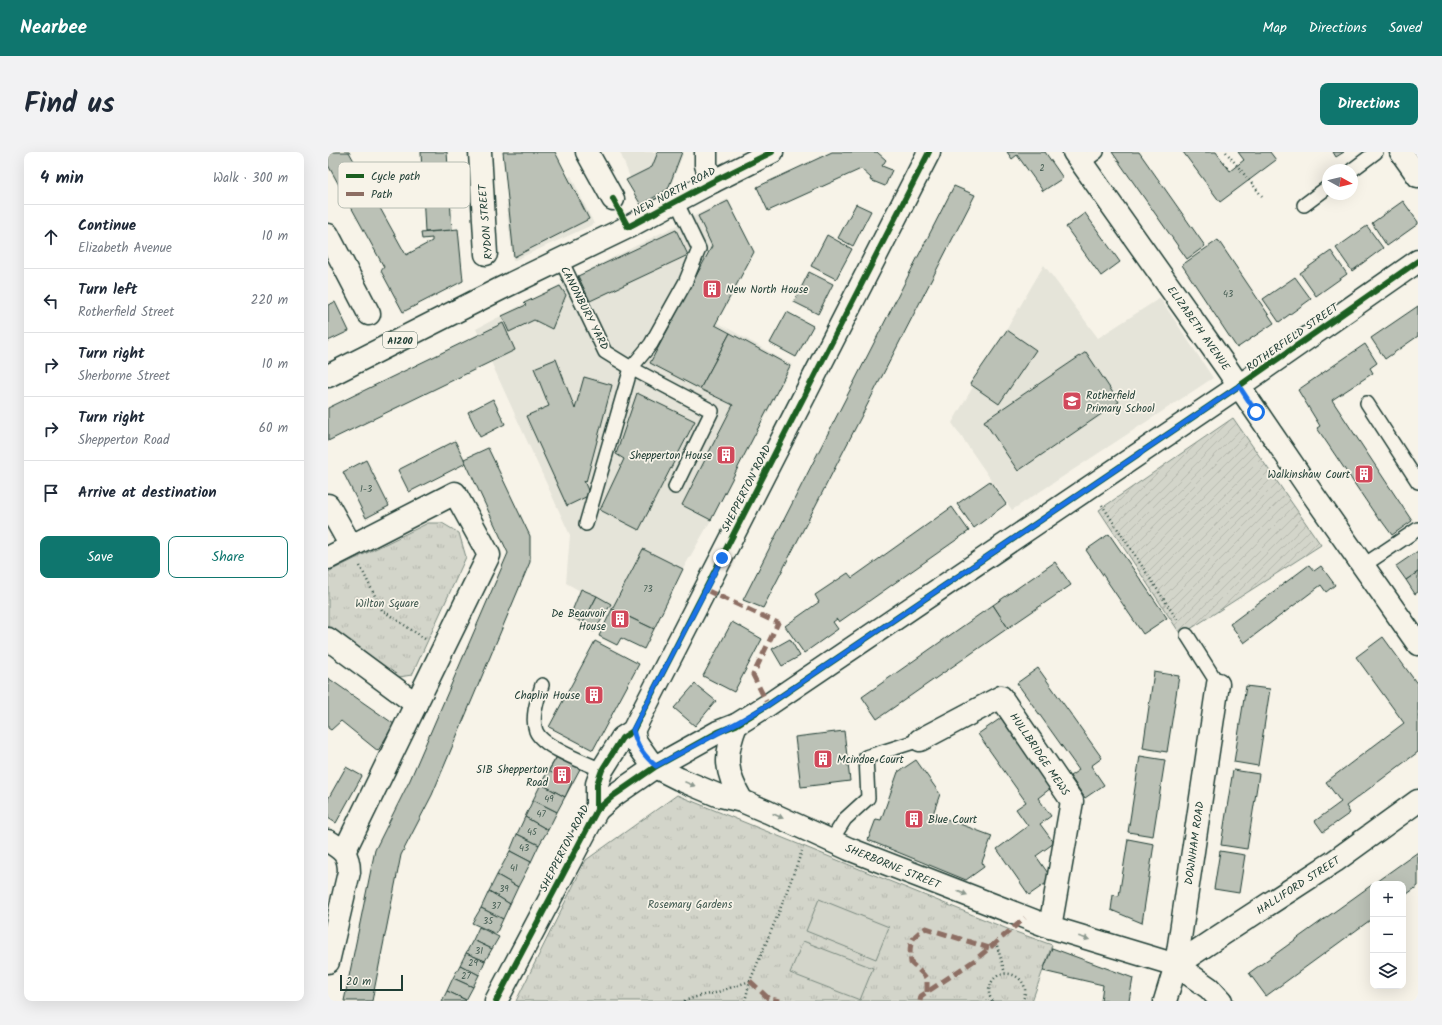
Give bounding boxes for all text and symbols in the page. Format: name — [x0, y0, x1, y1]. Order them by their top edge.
text: Nearbee — [20, 13, 87, 43]
text: Map — [1262, 17, 1287, 39]
text: Directions — [1309, 17, 1367, 39]
text: Saved — [1389, 17, 1422, 39]
text: Find us — [24, 82, 115, 127]
button: Directions — [1320, 83, 1418, 125]
house number: 2 — [1039, 161, 1045, 176]
legend — [338, 162, 470, 208]
street label: NEW NORTH ROAD — [630, 162, 719, 221]
north arrow — [1322, 164, 1358, 200]
text: 4 min — [40, 165, 84, 192]
text: Walk · 300 m — [213, 168, 288, 189]
text: Cycle path — [371, 168, 420, 186]
street label: RYDON STREET — [474, 182, 498, 260]
text: Path — [371, 186, 392, 204]
text: Continue — [78, 214, 136, 238]
icon: ahead — [40, 226, 62, 248]
text: 10 m — [262, 226, 288, 247]
text: Elizabeth Avenue — [78, 238, 172, 259]
street label: CANONBURY YARD — [555, 263, 613, 354]
text: Turn left — [78, 278, 138, 302]
building icon: New North House — [701, 278, 723, 300]
place label: New North House — [726, 281, 808, 299]
street label: ELIZABETH AVENUE — [1162, 282, 1235, 375]
house number: 43 — [1223, 287, 1233, 302]
icon: left — [40, 290, 62, 312]
text: 220 m — [251, 290, 288, 311]
street label: ROTHERFIELD STREET — [1243, 298, 1343, 377]
text: Rotherfield Street — [78, 302, 174, 323]
road number: A1200 — [383, 332, 417, 348]
text: Turn right — [78, 342, 145, 366]
icon: right — [40, 354, 62, 376]
text: 10 m — [262, 354, 288, 375]
text: Sherborne Street — [78, 366, 170, 387]
place label: Rotherfield Primary School — [1086, 387, 1155, 418]
school or university icon: Rotherfield Primary School — [1061, 390, 1083, 412]
route start — [1247, 403, 1265, 421]
text: Turn right — [78, 406, 145, 430]
icon: right — [40, 418, 62, 440]
text: 60 m — [259, 418, 288, 439]
text: Shepperton Road — [78, 430, 169, 451]
street label: SHEPPERTON ROAD — [717, 442, 777, 535]
building icon: Shepperton House — [715, 444, 737, 466]
place label: Shepperton House — [629, 447, 712, 465]
building icon: Walkinshaw Court — [1353, 463, 1375, 485]
place label: Walkinshaw Court — [1268, 466, 1351, 484]
text: Arrive at destination — [78, 481, 217, 505]
icon: arrive — [40, 482, 62, 504]
house number: 1-3 — [360, 482, 372, 497]
button: Save — [40, 536, 160, 578]
button: Share — [168, 536, 288, 578]
route end — [713, 549, 731, 567]
house number: 73 — [643, 582, 653, 597]
park label: Wilton Square — [355, 595, 419, 613]
place label: De Beauvoir House — [551, 605, 607, 636]
building icon: De Beauvoir House — [609, 608, 631, 630]
building icon: Chaplin House — [583, 684, 605, 706]
place label: Chaplin House — [514, 687, 580, 705]
street label: HULLBRIDGE MEWS — [1005, 709, 1074, 800]
building icon: Mcindoe Court — [812, 748, 834, 770]
place label: Mcindoe Court — [837, 751, 904, 769]
place label: 51B Shepperton Road — [476, 761, 549, 792]
building icon: 51B Shepperton Road — [551, 764, 573, 786]
one-way arrow — [685, 781, 696, 787]
house number: 49 — [544, 792, 554, 807]
street label: DOWNHAM ROAD — [1180, 800, 1210, 886]
street label: SHEPPERTON ROAD — [535, 802, 595, 895]
house number: 47 — [536, 807, 546, 822]
building icon: Blue Court — [903, 808, 925, 830]
place label: Blue Court — [928, 811, 978, 829]
one-way arrow — [772, 813, 783, 819]
house number: 45 — [527, 825, 538, 840]
street label: SHERBORNE STREET — [842, 840, 944, 895]
house number: 43 — [519, 841, 529, 856]
street label: HALLIFORD STREET — [1253, 851, 1345, 920]
house number: 41 — [510, 861, 518, 876]
map controls — [1370, 881, 1406, 989]
button: + — [1370, 881, 1406, 917]
house number: 39 — [499, 882, 509, 897]
one-way arrow — [957, 891, 969, 897]
park label: Rosemary Gardens — [648, 896, 733, 914]
house number: 37 — [491, 899, 501, 914]
house number: 35 — [483, 914, 494, 929]
button: − — [1370, 917, 1406, 953]
one-way arrow — [1079, 935, 1091, 941]
house number: 31 — [475, 944, 483, 959]
button: layers — [1370, 953, 1406, 989]
house number: 29 — [468, 956, 478, 971]
house number: 27 — [461, 969, 472, 984]
scale bar — [340, 973, 403, 992]
text: 20 m — [346, 973, 371, 991]

